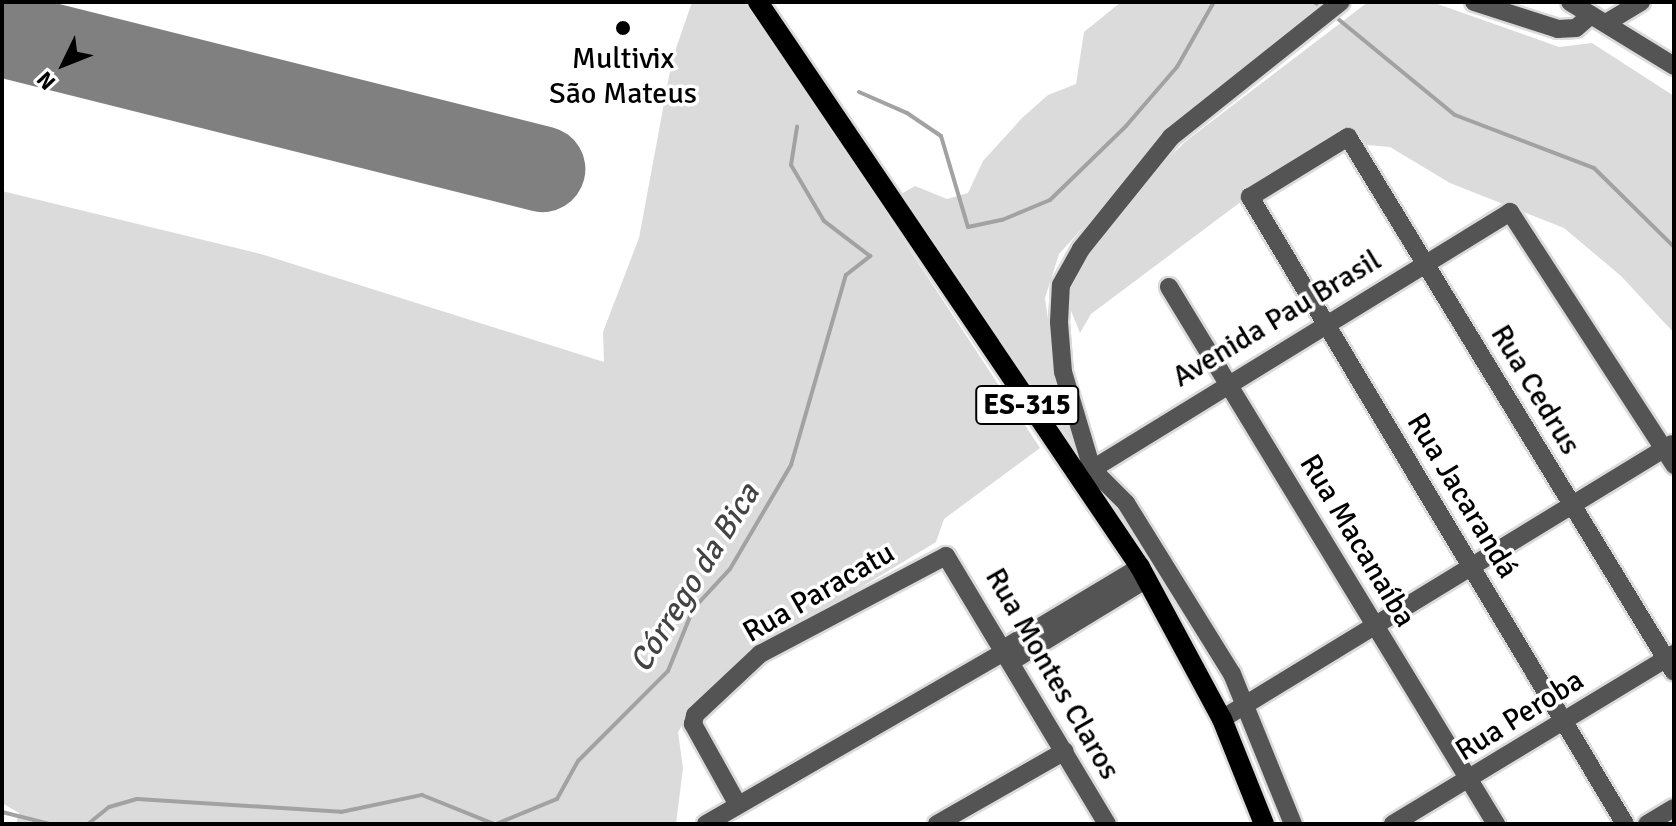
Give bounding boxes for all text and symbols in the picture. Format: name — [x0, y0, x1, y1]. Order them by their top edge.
marker: Multivix São Mateus — [614, 19, 632, 37]
north arrow — [24, 24, 104, 104]
place label: Multivix São Mateus — [549, 41, 697, 112]
text: N — [31, 66, 61, 96]
street label: Avenida Pau Brasil — [1166, 243, 1388, 395]
street label: Rua Cedrus — [1482, 319, 1588, 461]
road number: ES-315 — [975, 381, 1079, 429]
street label: Rua Jacarandá — [1399, 407, 1525, 585]
street label: Rua Macanaíba — [1291, 448, 1423, 634]
water label: Córrego da Bica — [622, 477, 768, 679]
street label: Rua Paracatu — [737, 535, 901, 651]
street label: Rua Montes Claros — [977, 562, 1127, 786]
street label: Rua Peroba — [1449, 663, 1591, 769]

